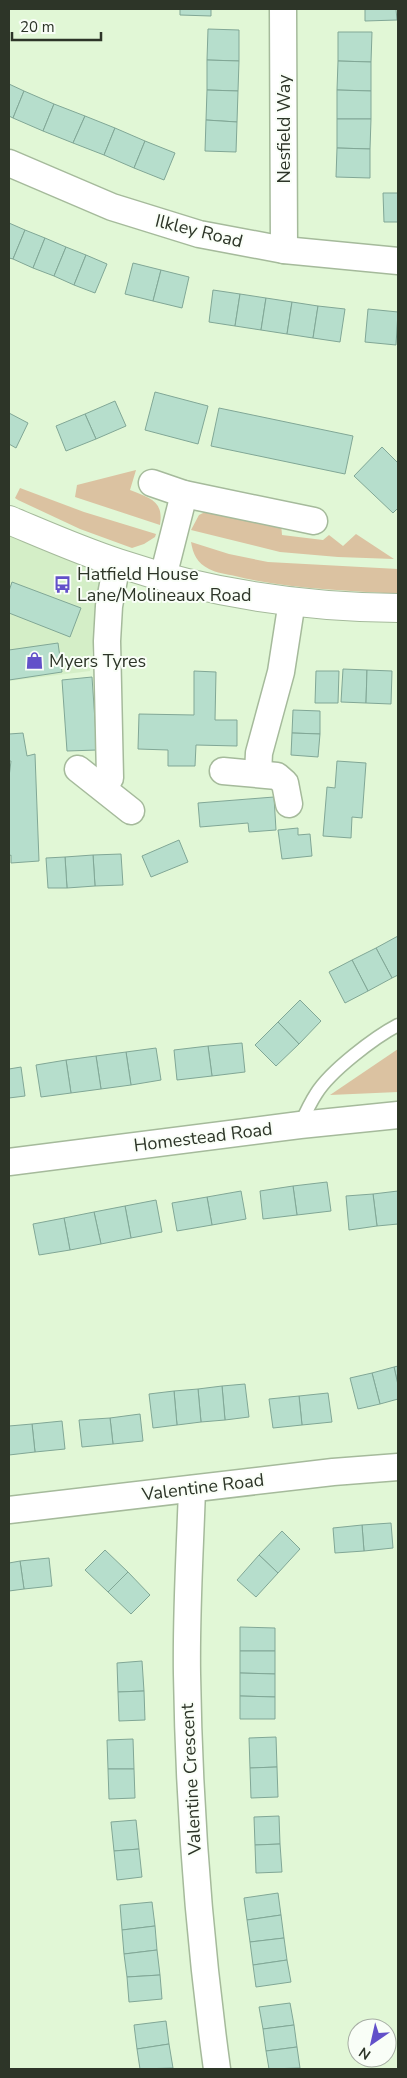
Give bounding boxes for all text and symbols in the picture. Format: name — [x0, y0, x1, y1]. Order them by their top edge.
scale bar — [12, 10, 101, 42]
text: 20 m — [20, 17, 55, 37]
street label: Nesfield Way — [272, 74, 296, 184]
street label: Ilkley Road — [153, 209, 245, 253]
place label: Hatfield House Lane/Molineaux Road — [77, 562, 252, 607]
bus stop icon: Hatfield House Lane/Molineaux Road — [53, 574, 73, 594]
place label: Myers Tyres — [49, 649, 146, 673]
shop icon: Myers Tyres — [25, 651, 45, 671]
street label: Homestead Road — [132, 1117, 274, 1157]
street label: Valentine Road — [140, 1468, 265, 1507]
street label: Valentine Crescent — [175, 1702, 207, 1856]
north arrow — [347, 2018, 397, 2068]
text: N — [355, 2043, 375, 2064]

